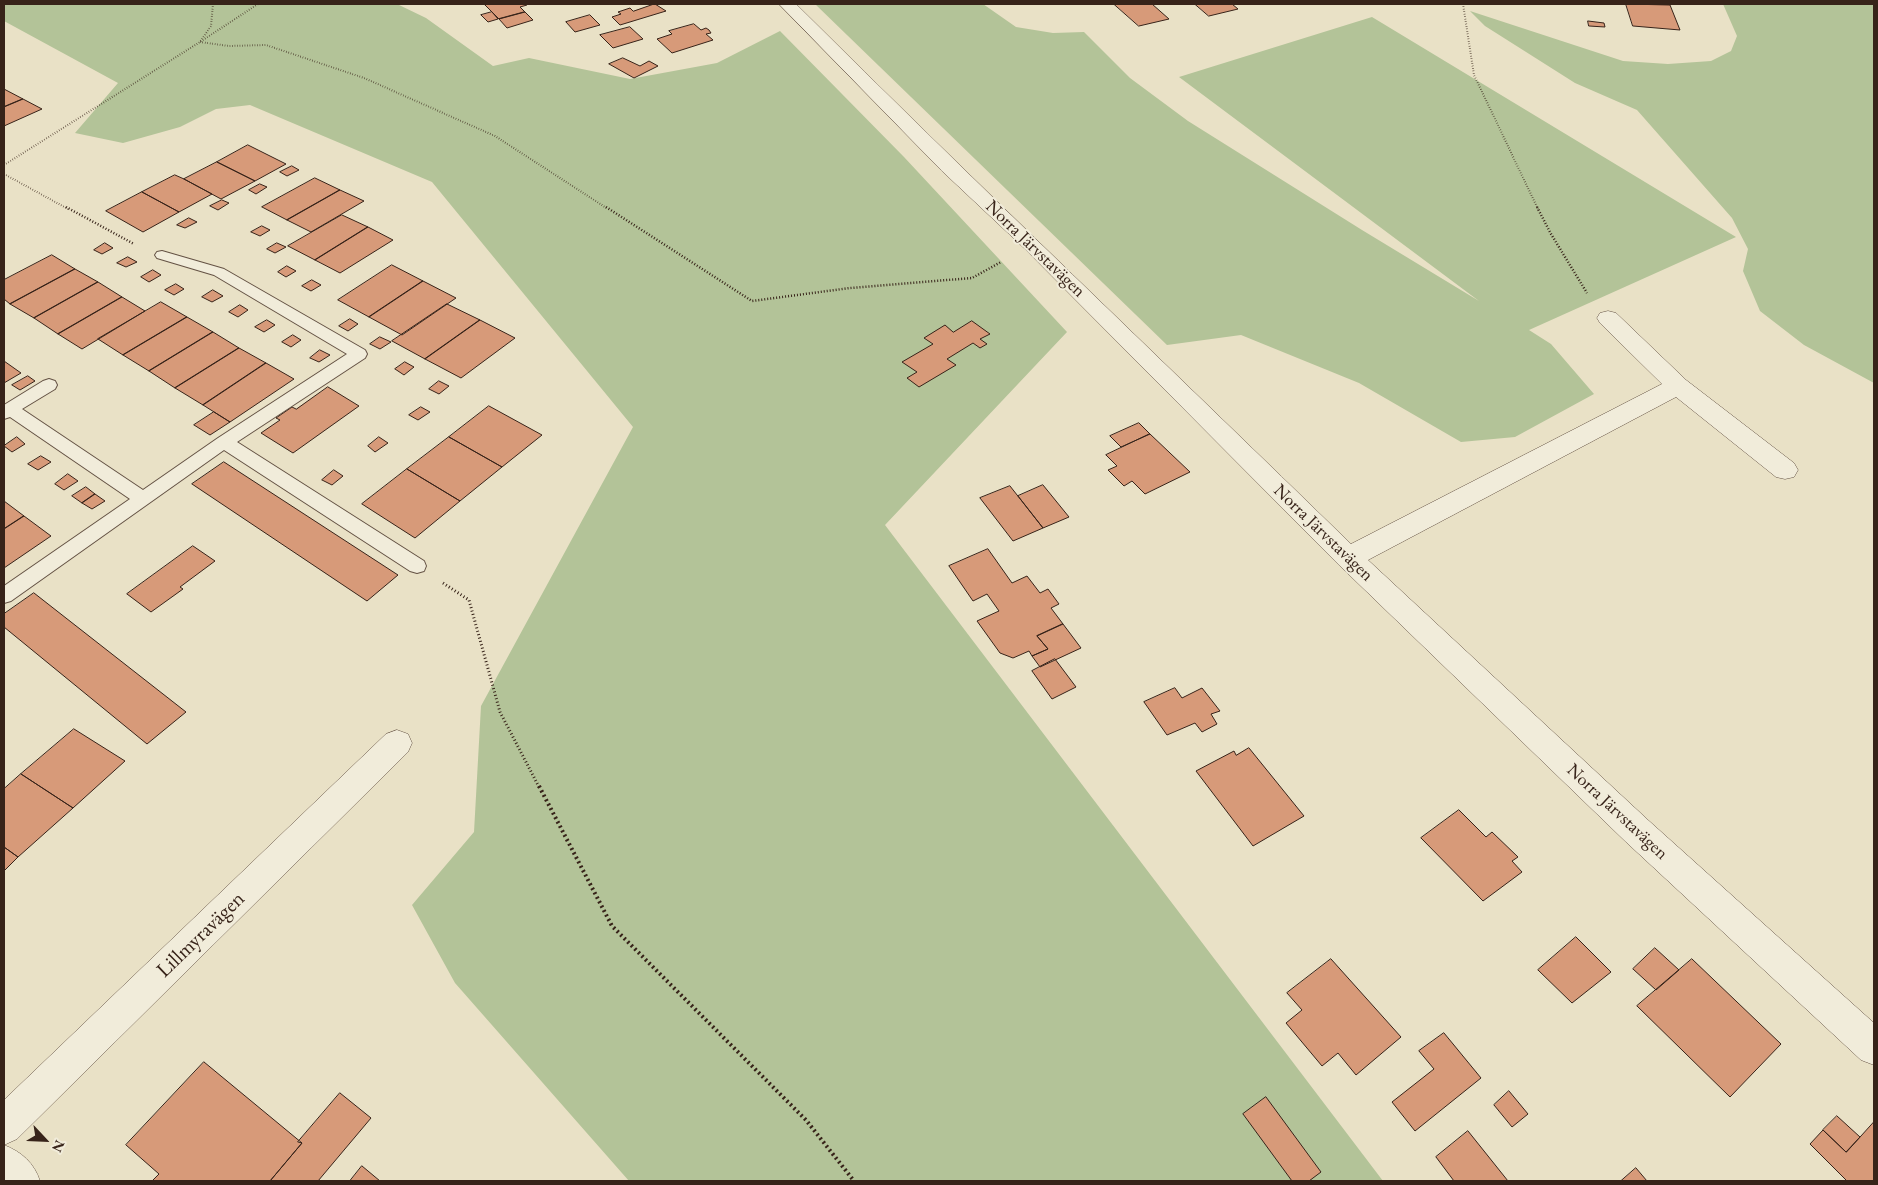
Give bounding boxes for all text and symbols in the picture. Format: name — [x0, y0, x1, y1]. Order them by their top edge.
street label: Norra Järvstavägen — [981, 196, 1089, 302]
street label: Norra Järvstavägen — [1269, 480, 1377, 586]
street label: Norra Järvstavägen — [1562, 760, 1672, 864]
street label: Lillmyravägen — [152, 887, 250, 983]
north arrow — [20, 1115, 70, 1165]
text: N — [48, 1137, 69, 1155]

